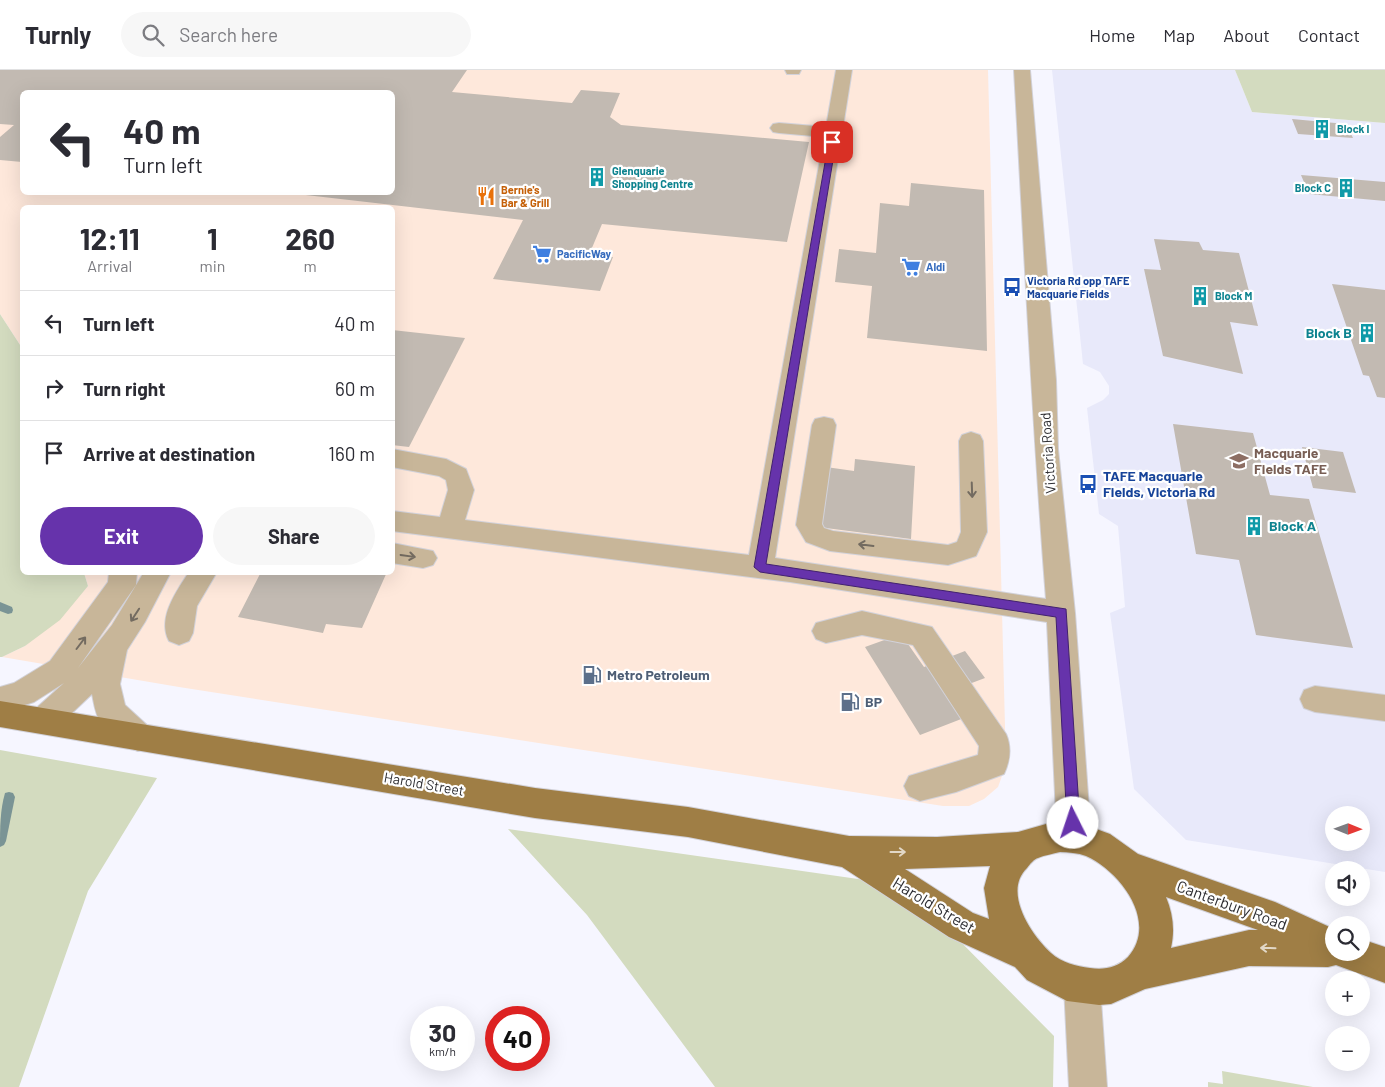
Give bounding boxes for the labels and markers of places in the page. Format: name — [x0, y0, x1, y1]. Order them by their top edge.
building icon: Block I — [1311, 118, 1333, 140]
pin — [811, 121, 853, 163]
place label: Block I — [1337, 122, 1370, 135]
place label: Glenquarie Shopping Centre — [612, 164, 693, 190]
building icon: Glenquarie Shopping Centre — [586, 166, 608, 188]
building icon: Block C — [1335, 177, 1357, 199]
place label: Block C — [1295, 181, 1331, 194]
place label: Bernie's Bar & Grill — [501, 183, 549, 209]
restaurant icon: Bernie's Bar & Grill — [475, 185, 497, 207]
supermarket icon: PacificWay — [531, 243, 553, 265]
place label: PacificWay — [557, 247, 612, 260]
supermarket icon: Aldi — [900, 256, 922, 278]
place label: Aldi — [926, 260, 945, 273]
place label: Victoria Rd opp TAFE Macquarie Fields — [1027, 274, 1130, 300]
bus stop icon: Victoria Rd opp TAFE Macquarie Fields — [1001, 276, 1023, 298]
building icon: Block M — [1189, 285, 1211, 307]
place label: Block M — [1215, 289, 1253, 302]
building icon: Block B — [1356, 322, 1378, 344]
place label: Block B — [1306, 324, 1352, 341]
place label: Macquarie Fields TAFE — [1254, 444, 1327, 477]
school or university icon: Macquarie Fields TAFE — [1228, 450, 1250, 472]
place label: TAFE Macquarie Fields, Victoria Rd — [1103, 467, 1215, 500]
bus stop icon: TAFE Macquarie Fields, Victoria Rd — [1077, 473, 1099, 495]
building icon: Block A — [1243, 515, 1265, 537]
place label: Block A — [1269, 517, 1317, 534]
fuel station icon: Metro Petroleum — [581, 664, 603, 686]
place label: Metro Petroleum — [607, 666, 710, 683]
fuel station icon: BP — [839, 691, 861, 713]
place label: BP — [865, 693, 882, 710]

